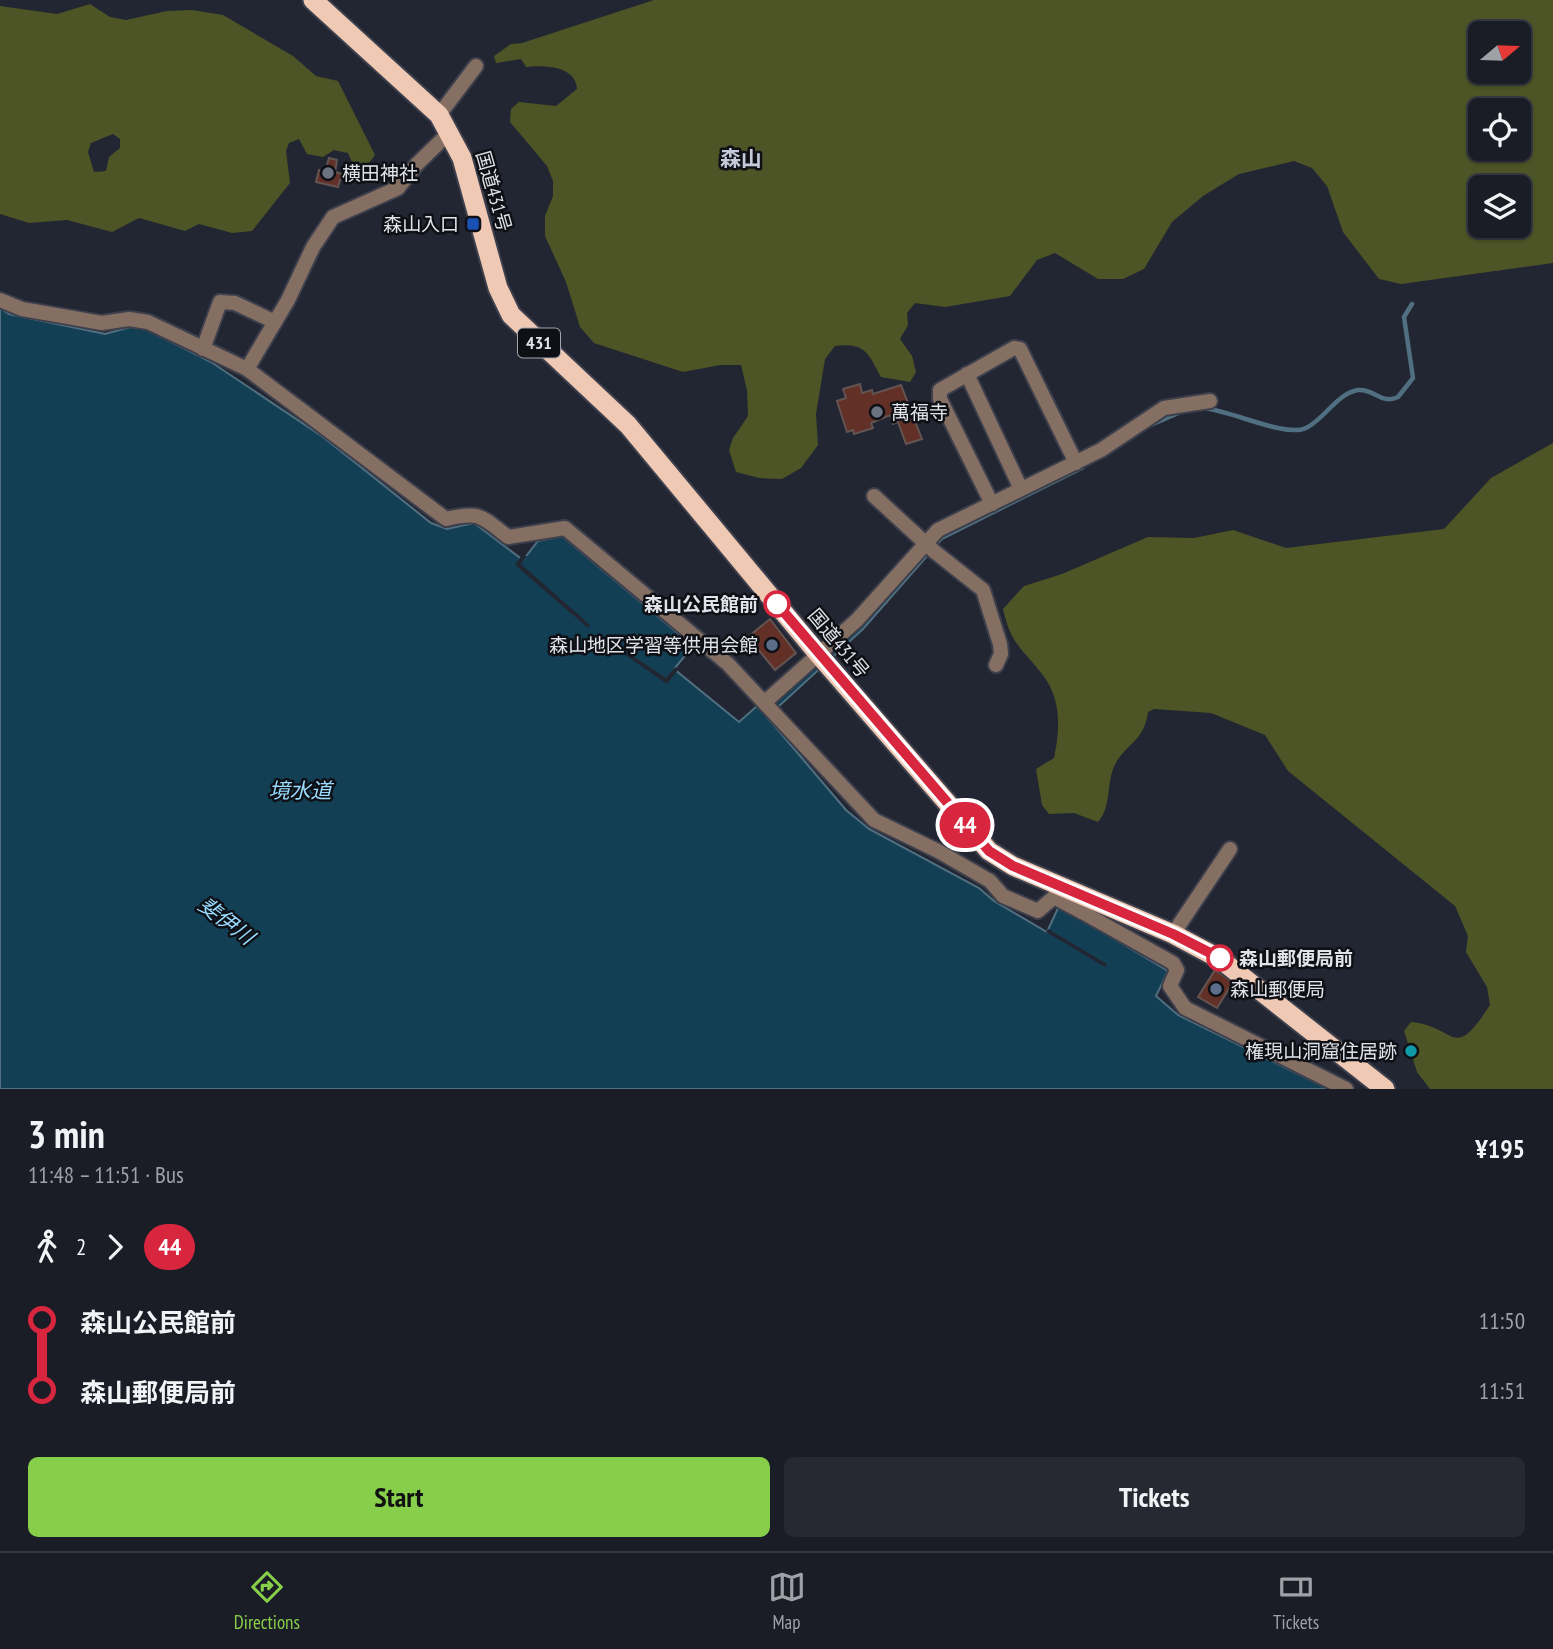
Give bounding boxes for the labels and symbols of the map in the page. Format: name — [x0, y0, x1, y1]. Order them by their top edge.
north arrow — [1468, 21, 1531, 84]
district label: 森山 — [720, 145, 762, 172]
street label: 国道431号 — [471, 148, 517, 234]
place label: 横田神社 — [342, 161, 418, 185]
marker: 横田神社 — [320, 165, 336, 181]
place label: 森山入口 — [383, 212, 459, 236]
marker: 森山入口 — [465, 216, 481, 232]
road number: 431 — [518, 328, 560, 358]
place label: 萬福寺 — [891, 400, 948, 424]
marker: 萬福寺 — [869, 404, 885, 420]
marker: 森山公民館前 — [764, 591, 790, 617]
place label: 森山公民館前 — [644, 592, 758, 616]
street label: 国道431号 — [803, 604, 875, 682]
place label: 森山地区学習等供用会館 — [549, 633, 758, 657]
marker: 森山地区学習等供用会館 — [764, 637, 780, 653]
water label: 境水道 — [269, 777, 334, 804]
line badge: 44 — [934, 802, 996, 848]
water label: 斐伊川 — [193, 891, 261, 952]
marker: 森山郵便局前 — [1207, 945, 1233, 971]
place label: 森山郵便局前 — [1239, 946, 1353, 970]
place label: 森山郵便局 — [1230, 977, 1325, 1001]
marker: 森山郵便局 — [1208, 981, 1224, 997]
place label: 権現山洞窟住居跡 — [1245, 1039, 1397, 1063]
marker: 権現山洞窟住居跡 — [1403, 1043, 1419, 1059]

